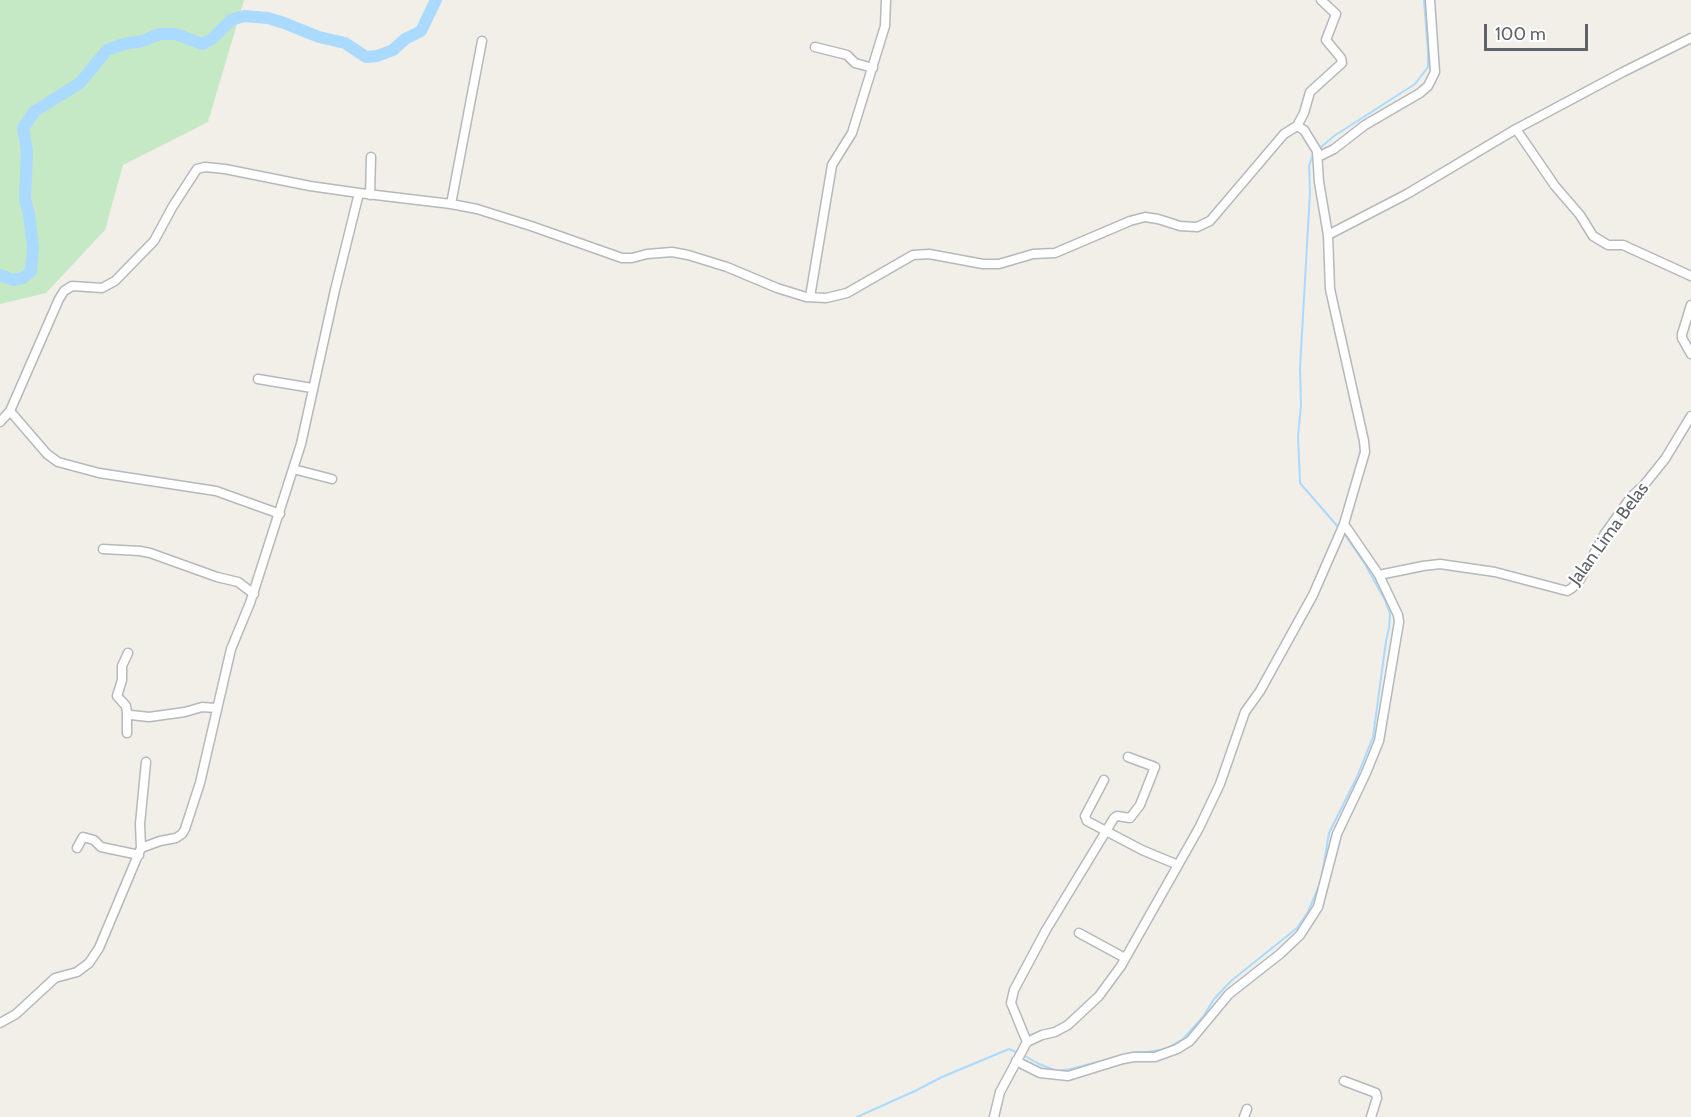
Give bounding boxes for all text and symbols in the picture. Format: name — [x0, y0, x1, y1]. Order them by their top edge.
scale bar — [1487, 12, 1590, 50]
text: 100 m — [1495, 23, 1546, 45]
street label: Jalan Lima Belas — [1565, 478, 1653, 590]

